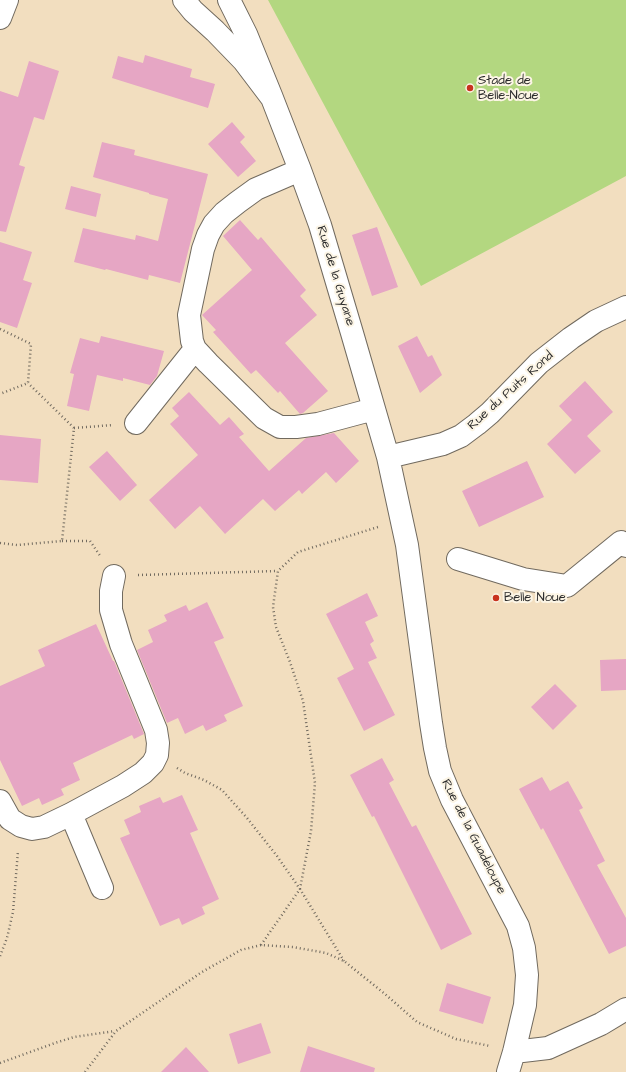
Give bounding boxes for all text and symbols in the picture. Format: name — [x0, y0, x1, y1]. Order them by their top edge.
place label: Stade de Belle-Noue — [478, 73, 539, 104]
marker: Stade de Belle-Noue — [465, 83, 475, 93]
street label: Rue de la Guyane — [312, 224, 358, 328]
street label: Rue du Puits Rond — [465, 348, 557, 434]
place label: Belle Noue — [504, 590, 566, 606]
marker: Belle Noue — [491, 593, 501, 603]
street label: Rue de la Guadeloupe — [437, 777, 509, 897]

